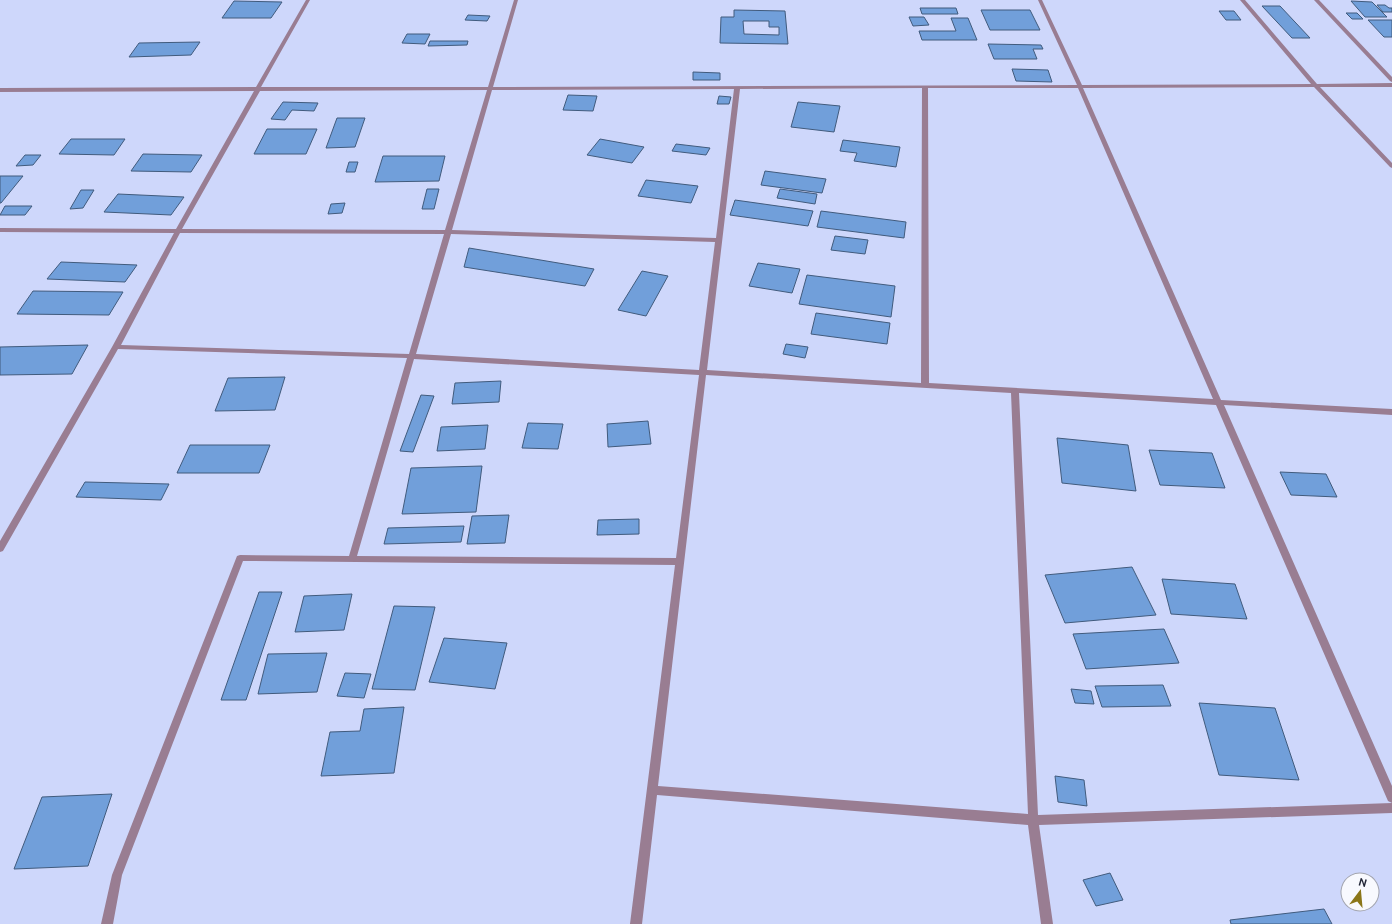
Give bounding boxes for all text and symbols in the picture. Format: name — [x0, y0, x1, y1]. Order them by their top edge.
north arrow — [1340, 872, 1380, 912]
text: N — [1357, 875, 1368, 889]

